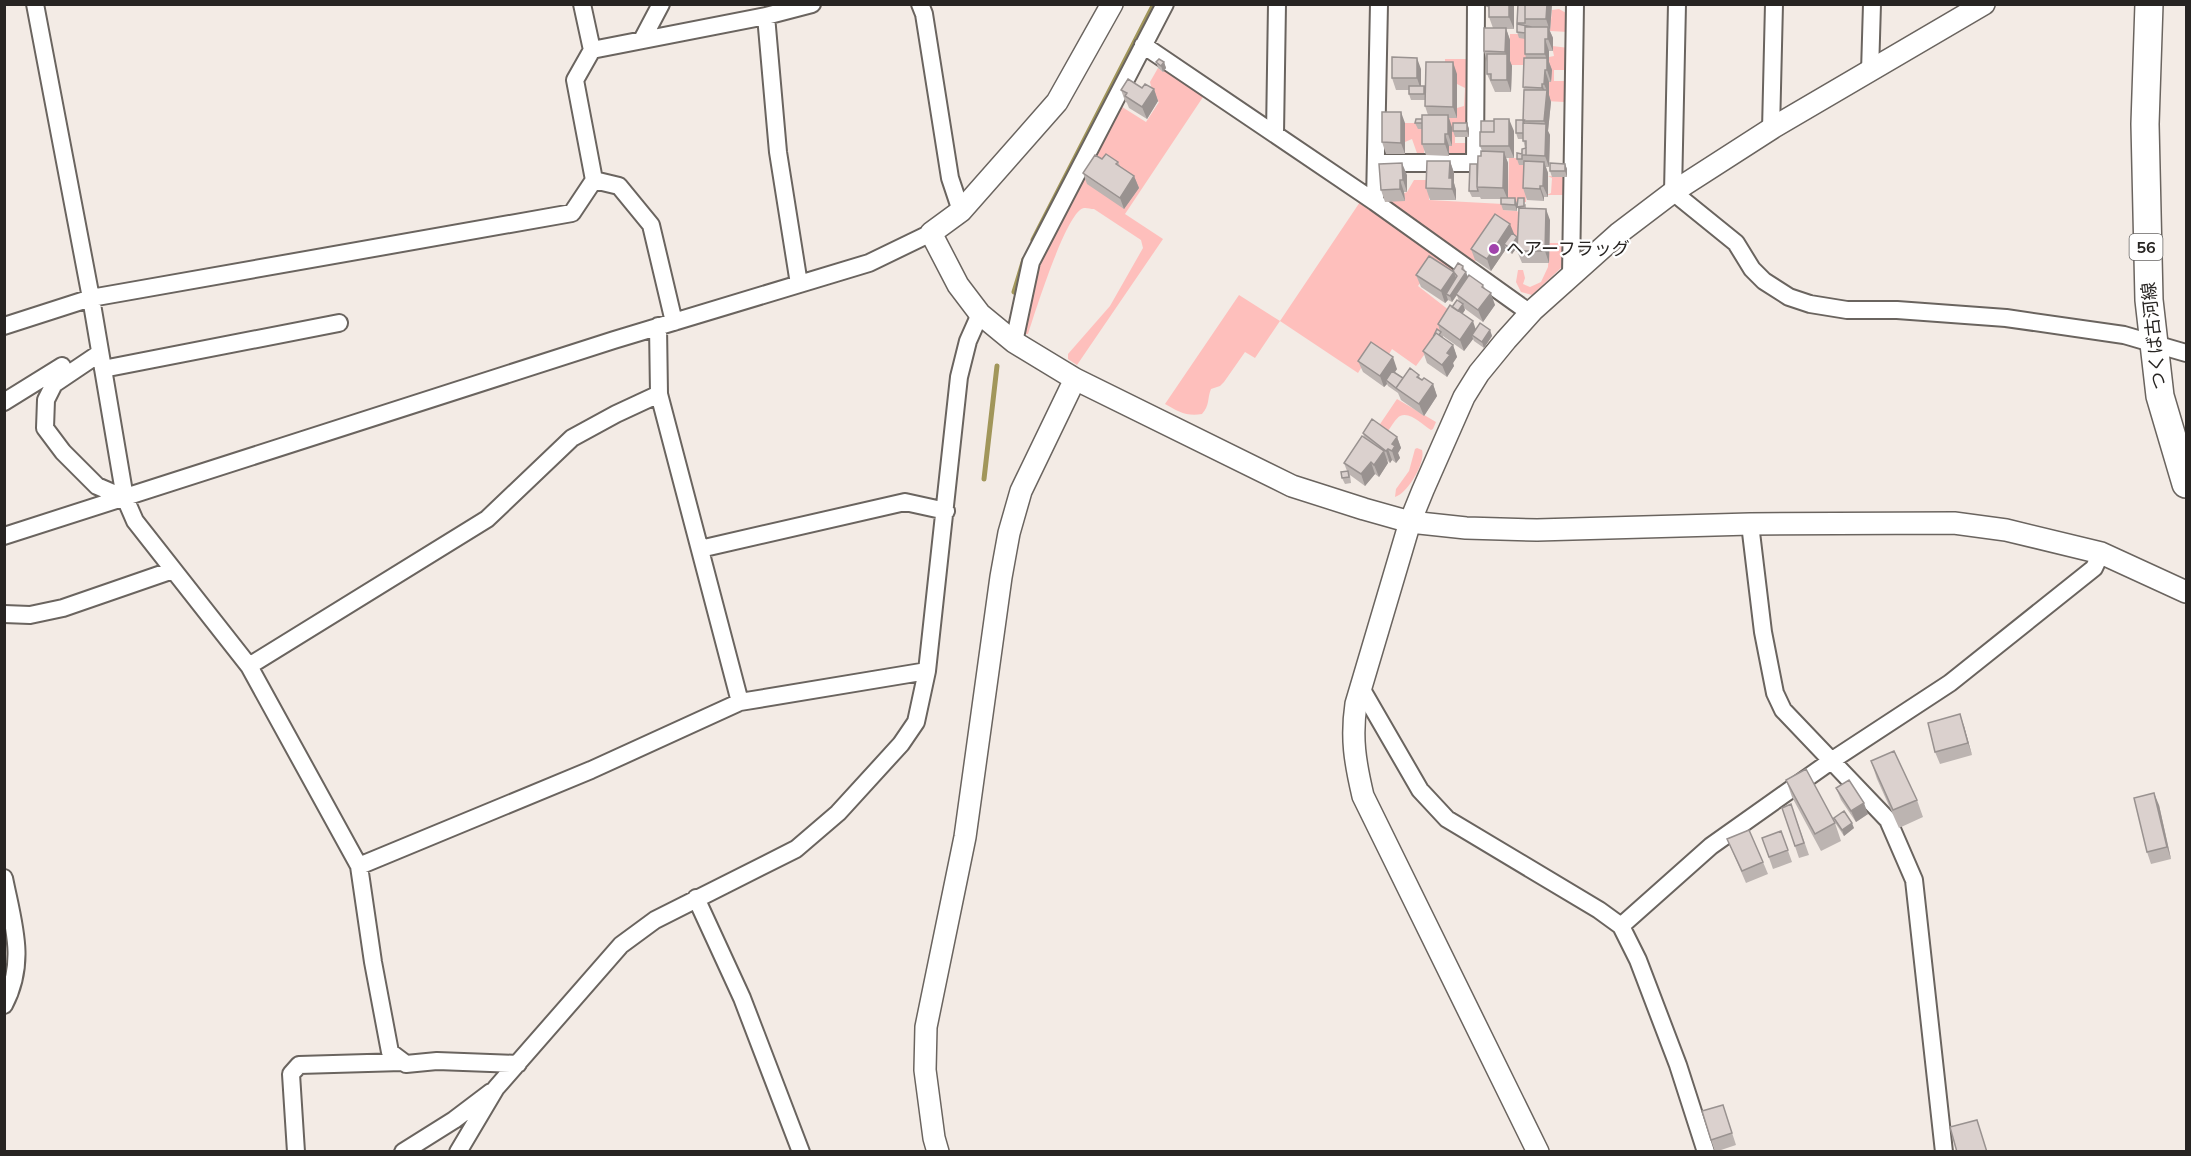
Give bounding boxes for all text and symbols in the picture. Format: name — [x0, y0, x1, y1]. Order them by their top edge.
road number: 56 — [2130, 234, 2162, 260]
place label: ヘアーフラッグ — [1506, 237, 1630, 260]
marker: ヘアーフラッグ — [1487, 242, 1501, 256]
street label: つくば古河線 — [2136, 281, 2171, 391]

